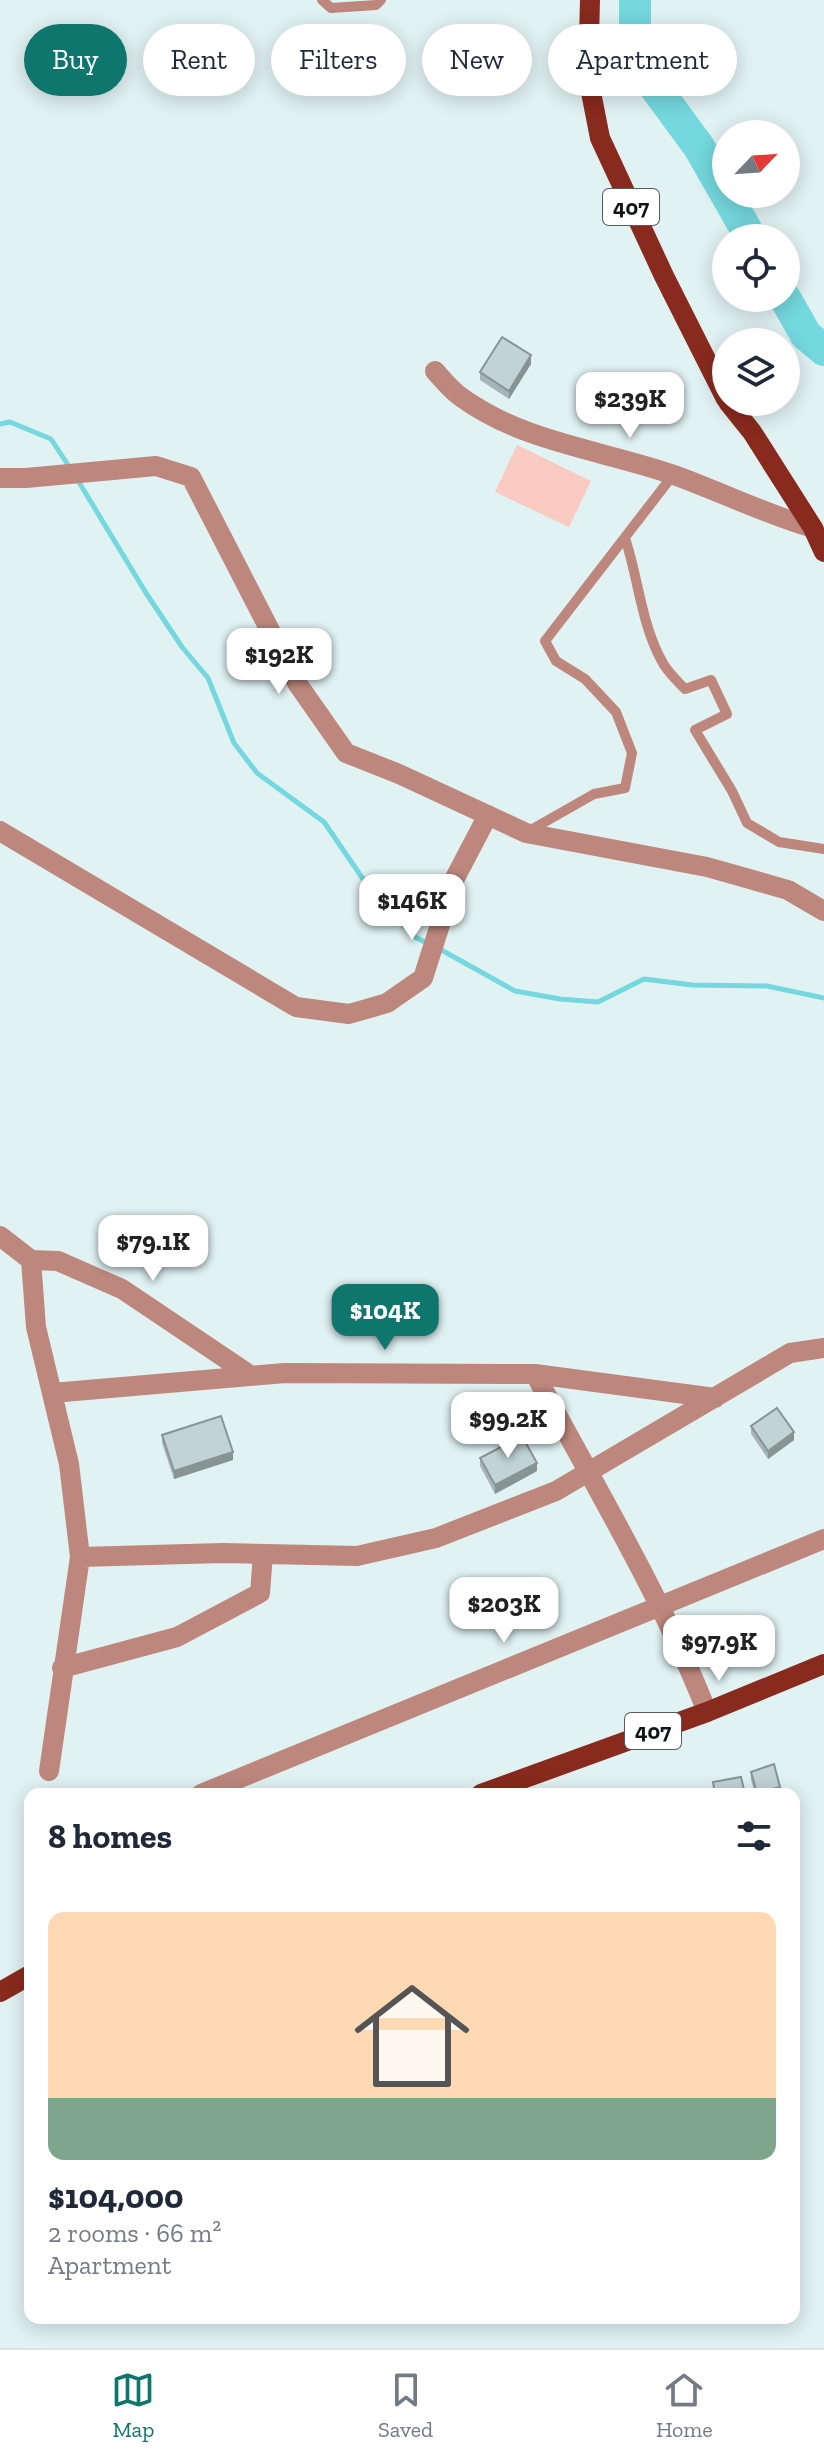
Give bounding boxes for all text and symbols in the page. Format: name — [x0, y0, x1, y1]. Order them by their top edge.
chip: Buy — [24, 24, 127, 96]
chip: Rent — [143, 24, 255, 96]
chip: Filters — [271, 24, 406, 96]
chip: New — [422, 24, 532, 96]
chip: Apartment — [548, 24, 737, 96]
north arrow — [712, 120, 800, 208]
map controls — [712, 120, 800, 416]
road number: 407 — [603, 189, 659, 225]
button: locate — [712, 224, 800, 312]
button: layers — [712, 328, 800, 416]
pin: $239K — [574, 372, 686, 440]
text: $239K — [594, 382, 666, 414]
pin: $192K — [223, 628, 335, 696]
text: $192K — [245, 638, 313, 670]
pin: $146K — [356, 874, 468, 942]
text: $146K — [377, 884, 447, 916]
pin: $79.1K — [88, 1215, 218, 1283]
text: $79.1K — [116, 1225, 190, 1257]
pin: $104K — [329, 1284, 441, 1352]
text: $104K — [350, 1294, 420, 1326]
pin: $99.2K — [443, 1392, 573, 1460]
text: $99.2K — [469, 1402, 547, 1434]
pin: $203K — [448, 1577, 560, 1645]
text: $203K — [467, 1587, 541, 1619]
pin: $97.9K — [654, 1615, 784, 1683]
text: $97.9K — [681, 1625, 757, 1657]
road number: 407 — [625, 1713, 681, 1749]
icon: filters — [732, 1814, 776, 1858]
text: 8 homes — [48, 1816, 172, 1857]
icon: home — [340, 1964, 484, 2108]
text: $104,000 — [48, 2176, 184, 2217]
text: 2 rooms · 66 m² — [48, 2217, 221, 2249]
text: Apartment — [48, 2249, 171, 2281]
tab: Map — [111, 2368, 155, 2443]
tab: Saved — [378, 2368, 433, 2443]
tab: Home — [656, 2368, 713, 2443]

